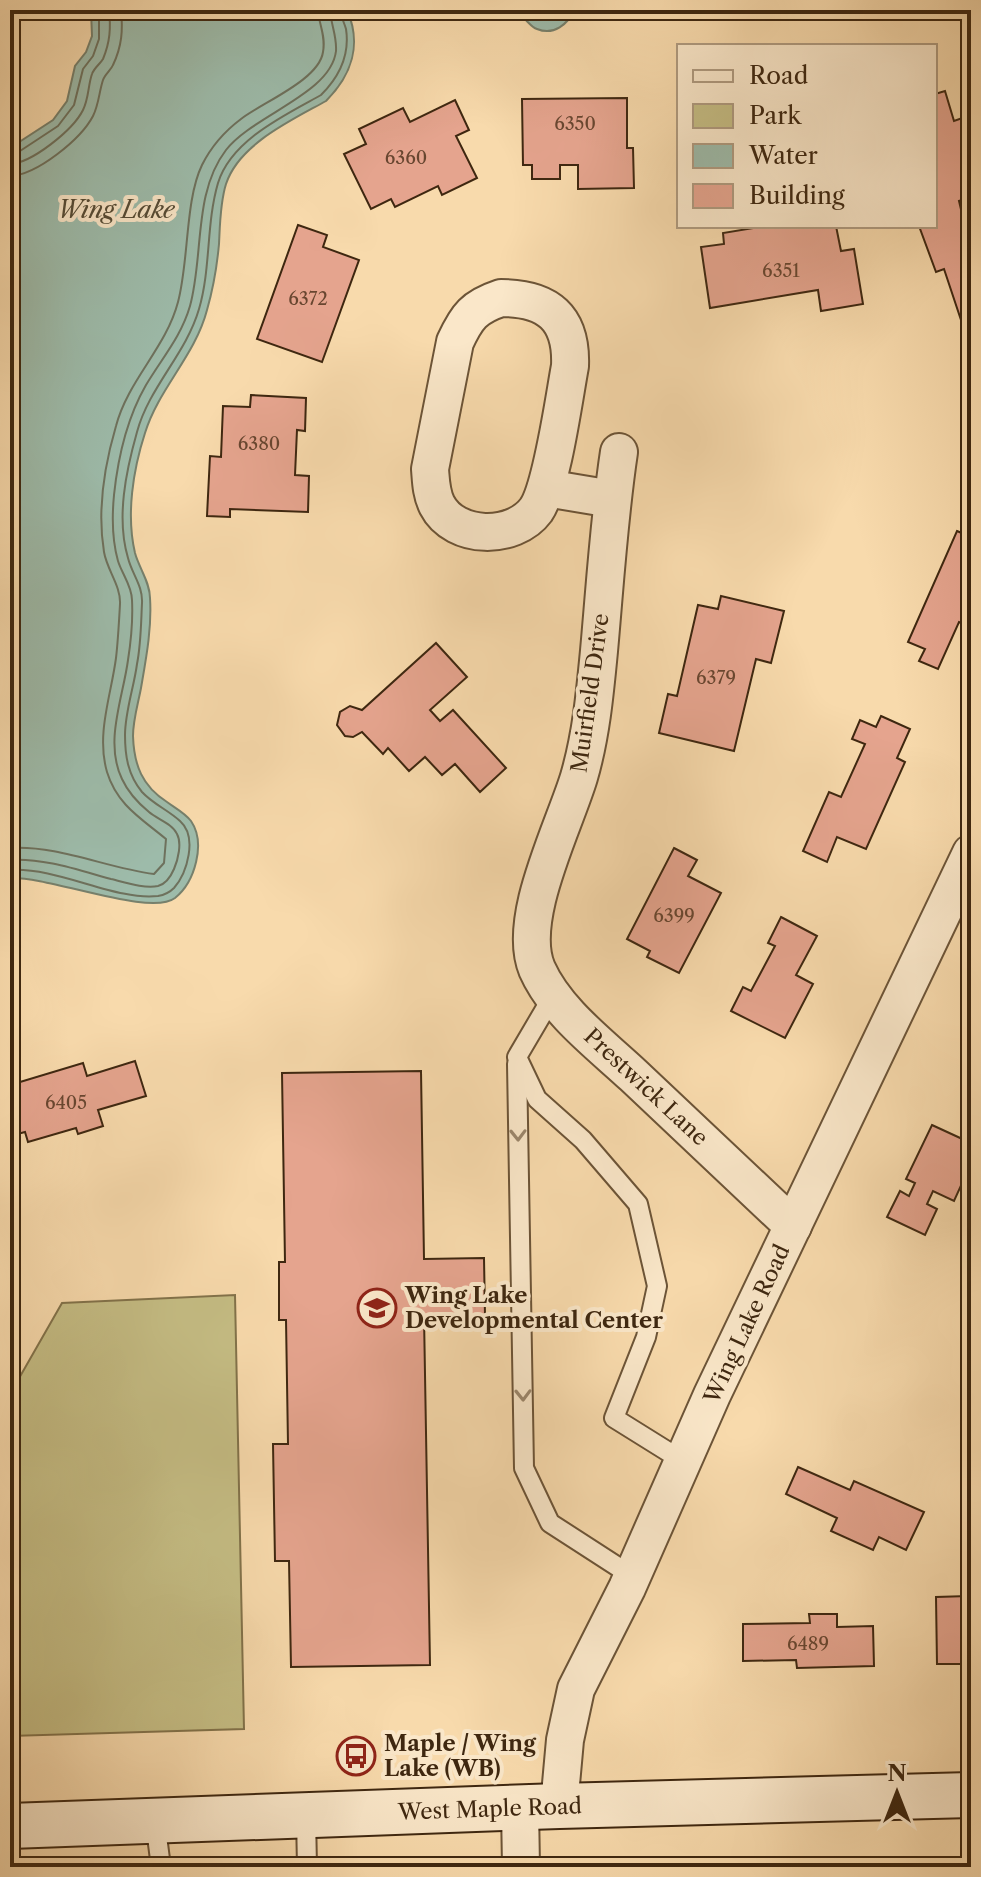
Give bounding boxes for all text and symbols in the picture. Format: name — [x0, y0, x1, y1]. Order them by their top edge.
legend — [677, 44, 937, 228]
text: Road — [749, 61, 809, 90]
text: Park — [749, 101, 802, 130]
house number: 6350 — [554, 113, 596, 135]
text: Water — [748, 141, 818, 170]
house number: 6360 — [385, 147, 427, 169]
text: Building — [749, 181, 845, 210]
water label: Wing Lake — [57, 195, 176, 224]
house number: 6351 — [762, 260, 800, 282]
house number: 6372 — [288, 288, 328, 310]
house number: 6380 — [238, 433, 280, 455]
street label: Muirfield Drive — [565, 612, 615, 774]
house number: 6379 — [696, 667, 736, 689]
house number: 6399 — [653, 905, 695, 927]
street label: Prestwick Lane — [578, 1023, 714, 1151]
house number: 6405 — [45, 1092, 87, 1114]
one-way arrow — [509, 1129, 527, 1142]
street label: Wing Lake Road — [698, 1240, 796, 1409]
place label: Wing Lake Developmental Center — [404, 1282, 663, 1334]
school or university icon: Wing Lake Developmental Center — [356, 1287, 398, 1329]
one-way arrow — [514, 1389, 531, 1402]
house number: 6489 — [787, 1633, 829, 1655]
place label: Maple / Wing Lake (WB) — [384, 1730, 537, 1782]
bus stop icon: Maple / Wing Lake (WB) — [335, 1735, 377, 1777]
north arrow — [857, 1753, 937, 1833]
text: N — [887, 1760, 907, 1787]
street label: West Maple Road — [397, 1792, 582, 1826]

